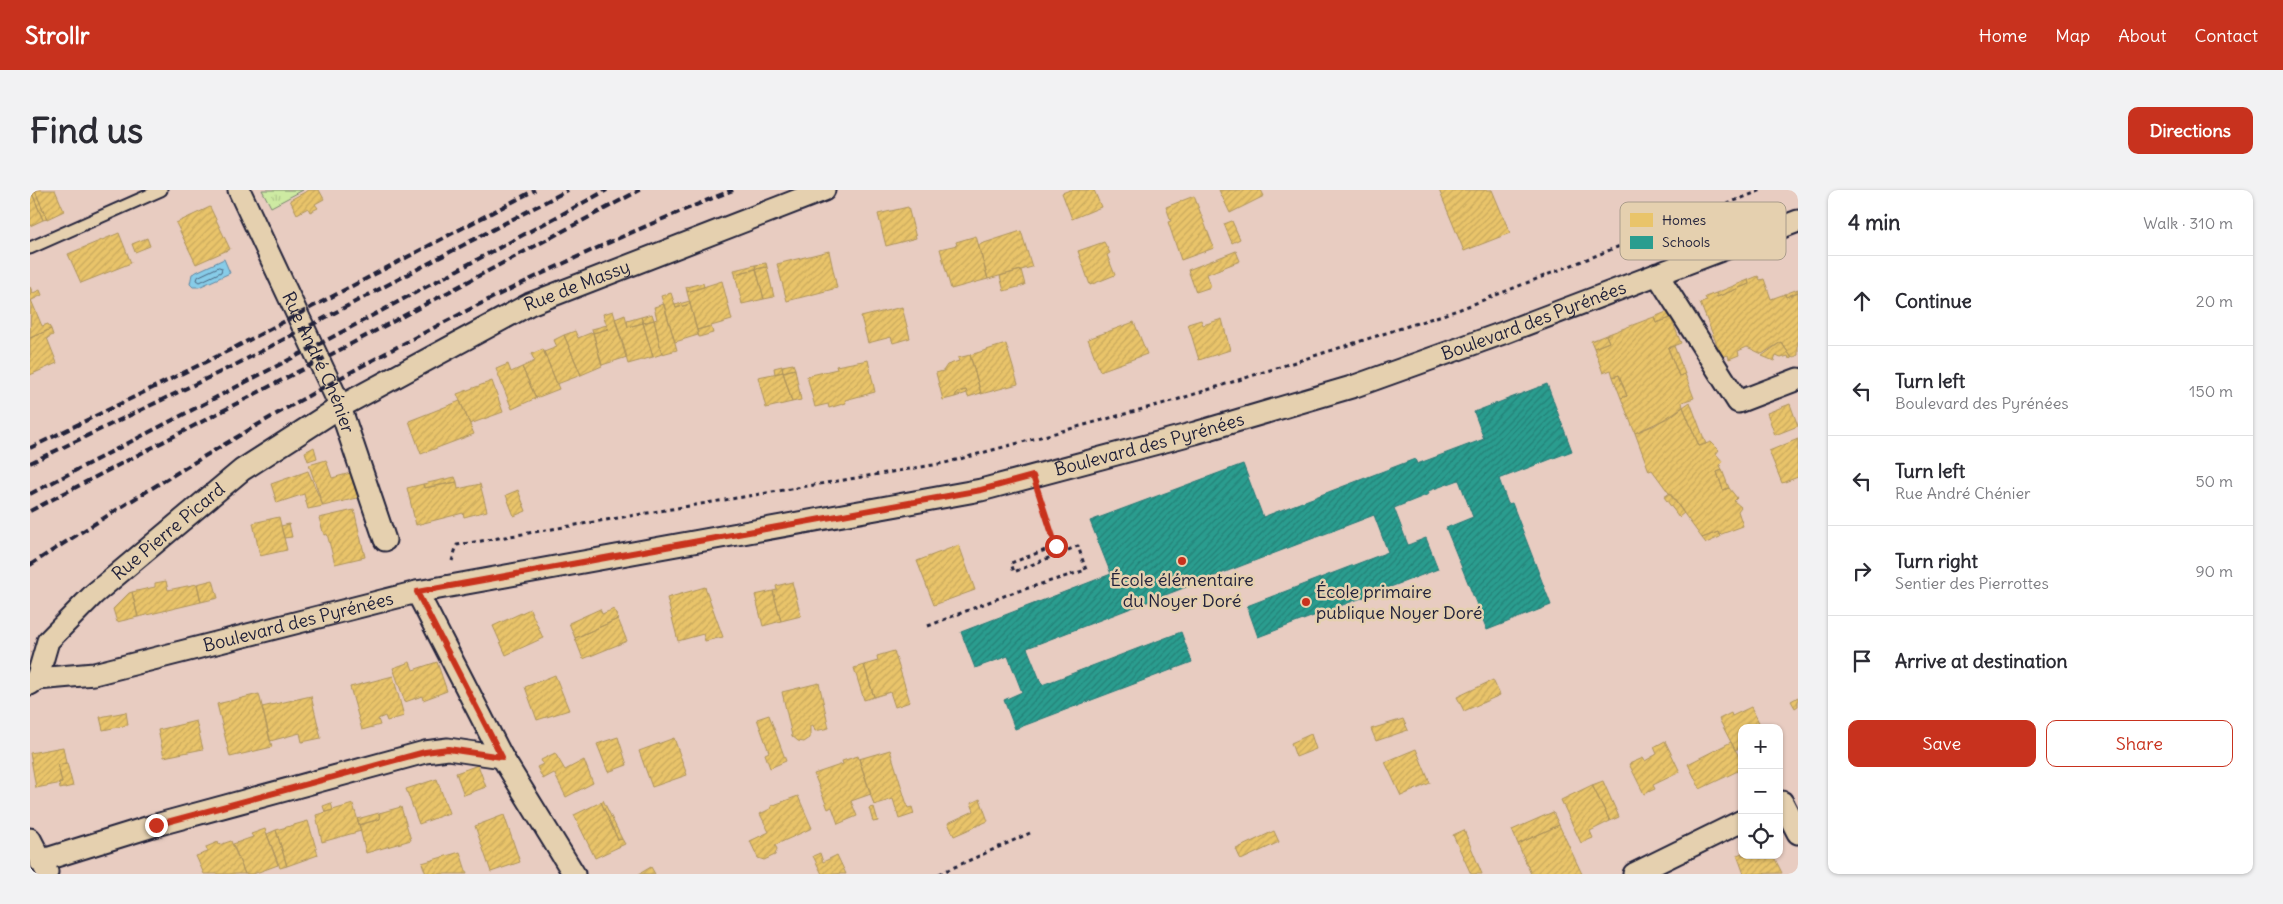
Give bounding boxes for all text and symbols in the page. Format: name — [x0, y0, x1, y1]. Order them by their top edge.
text: Strollr — [25, 20, 90, 50]
text: Home — [1979, 24, 2027, 47]
text: Map — [2055, 24, 2090, 47]
text: About — [2118, 24, 2166, 47]
text: Contact — [2194, 24, 2258, 47]
button: Directions — [2128, 107, 2253, 154]
text: Find us — [30, 108, 143, 152]
legend — [1620, 202, 1786, 260]
text: 4 min — [1848, 209, 1900, 236]
text: Homes — [1662, 211, 1706, 229]
text: Walk · 310 m — [2143, 213, 2233, 233]
text: Schools — [1662, 233, 1710, 251]
street label: Rue de Massy — [521, 254, 633, 316]
street label: Boulevard des Pyrénées — [1438, 275, 1629, 365]
icon: ahead — [1848, 287, 1876, 315]
street label: Rue André Chénier — [277, 288, 360, 437]
text: Continue — [1895, 289, 1972, 313]
text: 20 m — [2196, 291, 2233, 311]
text: Turn left — [1895, 369, 1965, 393]
icon: left — [1848, 377, 1876, 405]
text: 150 m — [2189, 381, 2233, 401]
text: Boulevard des Pyrénées — [1895, 393, 2069, 413]
street label: Boulevard des Pyrénées — [1052, 407, 1247, 481]
text: Turn left — [1895, 459, 1965, 483]
icon: left — [1848, 467, 1876, 495]
text: 50 m — [2195, 471, 2233, 491]
street label: Rue Pierre Picard — [107, 477, 230, 585]
text: Rue André Chénier — [1895, 483, 2031, 503]
route start — [1045, 535, 1068, 558]
text: Turn right — [1895, 549, 1978, 573]
marker: École élémentaire du Noyer Doré — [1176, 555, 1188, 567]
icon: right — [1848, 557, 1876, 585]
text: 90 m — [2195, 561, 2233, 581]
place label: École élémentaire du Noyer Doré — [1110, 568, 1254, 612]
text: Sentier des Pierrottes — [1895, 573, 2049, 593]
place label: École primaire publique Noyer Doré — [1316, 580, 1482, 624]
street label: Boulevard des Pyrénées — [201, 586, 396, 657]
marker: École primaire publique Noyer Doré — [1300, 596, 1312, 608]
icon: arrive — [1848, 647, 1876, 675]
text: Arrive at destination — [1895, 649, 2068, 673]
button: Save — [1848, 720, 2036, 767]
button: Share — [2046, 720, 2233, 767]
map controls — [1738, 724, 1783, 859]
button: + — [1738, 724, 1783, 769]
button: − — [1738, 769, 1783, 814]
route end — [145, 814, 168, 837]
button: locate — [1738, 814, 1783, 859]

